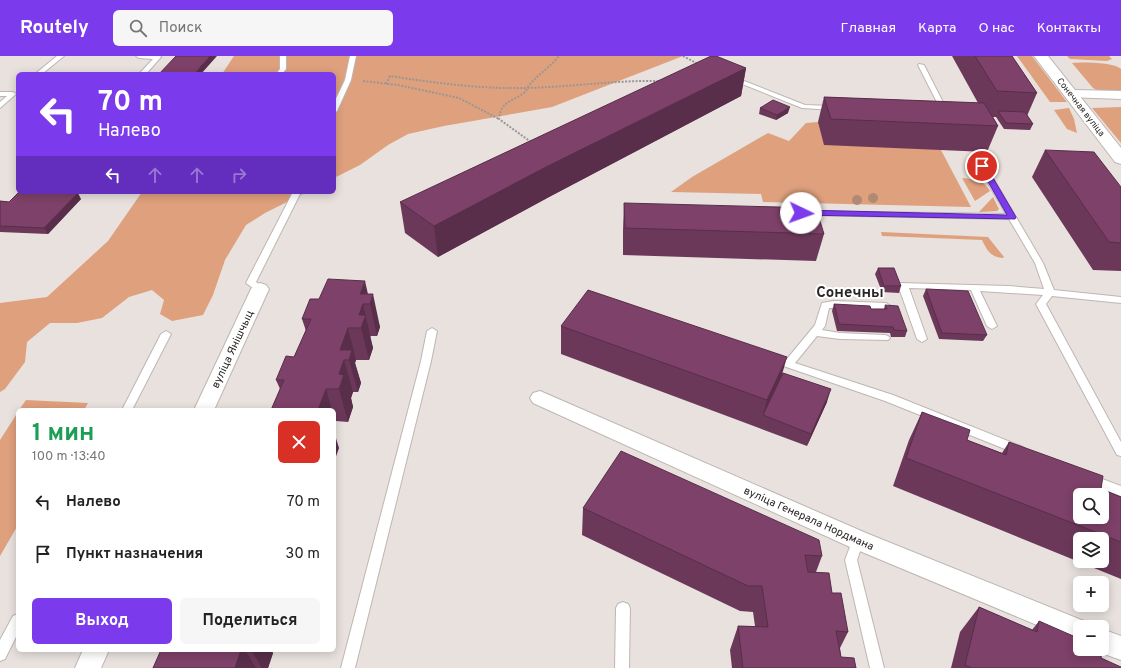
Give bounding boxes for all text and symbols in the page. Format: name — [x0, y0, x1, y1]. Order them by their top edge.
search box — [113, 10, 393, 46]
text: Routely — [20, 16, 89, 40]
icon: search — [127, 17, 149, 39]
text: Поиск — [159, 19, 203, 38]
text: Главная — [841, 20, 896, 37]
text: Карта — [918, 20, 956, 37]
text: О нас — [978, 20, 1015, 37]
text: Контакты — [1037, 20, 1101, 37]
street label: Сонечная вуліца — [1054, 76, 1107, 139]
text: 70 m — [98, 85, 163, 121]
icon: left — [32, 88, 84, 140]
text: Налево — [98, 120, 161, 143]
pin — [965, 149, 999, 183]
icon: arrive — [971, 155, 993, 177]
icon: left — [102, 164, 124, 186]
icon: ahead — [144, 164, 166, 186]
icon: ahead — [186, 164, 208, 186]
icon: right — [228, 164, 250, 186]
position arrow — [780, 192, 822, 234]
district label: Сонечны — [816, 284, 884, 303]
street label: вуліца Янішчыц — [209, 308, 257, 391]
text: 1 мин — [32, 419, 94, 449]
button: close — [278, 421, 320, 463]
text: 100 m · 13:40 — [32, 449, 106, 465]
street label: вуліца Генерала Нордмана — [741, 484, 876, 554]
map controls — [1073, 488, 1109, 656]
button: search — [1073, 488, 1109, 524]
icon: left — [32, 491, 54, 513]
text: Налево — [66, 493, 121, 512]
text: 70 m — [287, 493, 320, 512]
button: layers — [1073, 532, 1109, 568]
icon: arrive — [32, 543, 54, 565]
text: Пункт назначения — [66, 545, 203, 564]
text: 30 m — [285, 545, 320, 564]
button: + — [1073, 576, 1109, 612]
button: Выход — [32, 598, 172, 644]
button: Поделиться — [180, 598, 320, 644]
button: − — [1073, 620, 1109, 656]

